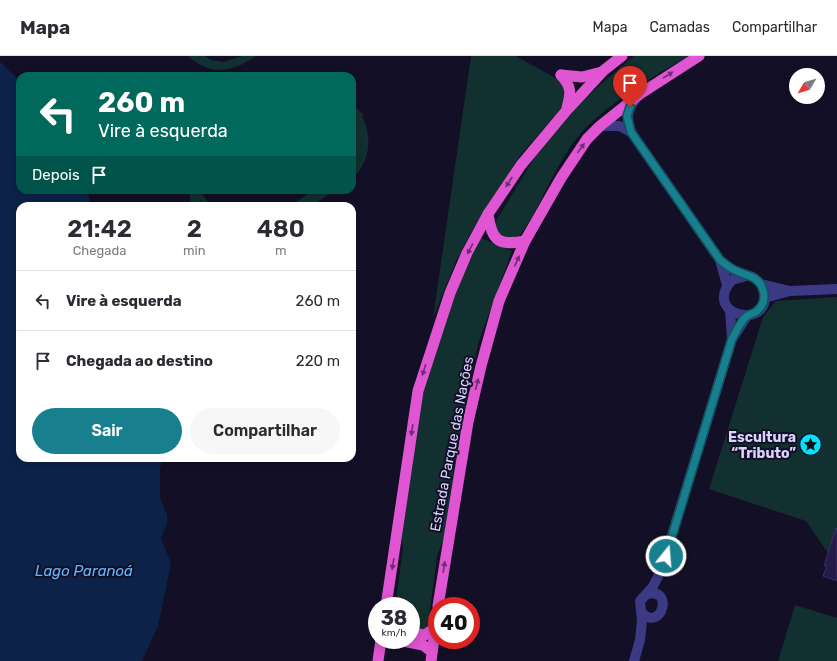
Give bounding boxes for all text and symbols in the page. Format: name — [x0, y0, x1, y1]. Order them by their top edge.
text: Mapa — [20, 16, 70, 39]
text: Mapa — [593, 19, 628, 36]
text: Camadas — [650, 19, 710, 36]
text: Compartilhar — [732, 19, 817, 36]
pin — [613, 66, 647, 107]
north arrow — [789, 68, 825, 104]
map controls — [789, 68, 825, 104]
icon: arrive — [619, 72, 641, 94]
one-way arrow — [662, 72, 674, 79]
text: 260 m — [98, 86, 185, 119]
icon: left — [32, 88, 84, 140]
text: Vire à esquerda — [98, 120, 228, 142]
one-way arrow — [577, 143, 585, 154]
icon: arrive — [88, 164, 110, 186]
text: Depois — [32, 166, 80, 184]
one-way arrow — [505, 177, 513, 187]
text: 21:42 — [67, 215, 132, 243]
text: 2 — [187, 215, 202, 243]
text: 480 — [257, 215, 305, 243]
text: Chegada — [73, 243, 126, 258]
text: min — [183, 243, 206, 258]
text: m — [275, 243, 287, 258]
one-way arrow — [467, 243, 473, 254]
one-way arrow — [513, 255, 520, 267]
icon: left — [32, 290, 54, 312]
text: Vire à esquerda — [66, 292, 182, 310]
text: 260 m — [296, 292, 340, 310]
icon: arrive — [32, 350, 54, 372]
text: Chegada ao destino — [66, 352, 213, 370]
text: 220 m — [296, 352, 340, 370]
street label: Estrada Parque das Nações — [427, 355, 477, 533]
one-way arrow — [421, 364, 427, 376]
one-way arrow — [474, 378, 480, 390]
button: Sair — [32, 408, 182, 454]
button: Compartilhar — [190, 408, 340, 454]
one-way arrow — [409, 424, 415, 436]
place label: Escultura “Tributo” — [728, 429, 796, 462]
place icon: Escultura “Tributo” — [798, 432, 824, 458]
position arrow — [645, 535, 687, 577]
one-way arrow — [390, 558, 396, 570]
one-way arrow — [441, 561, 447, 574]
water label: Lago Paranoá — [35, 562, 133, 580]
speed limit sign: 40 — [428, 597, 480, 649]
text: 38 — [381, 606, 407, 630]
text: km/h — [382, 627, 406, 639]

